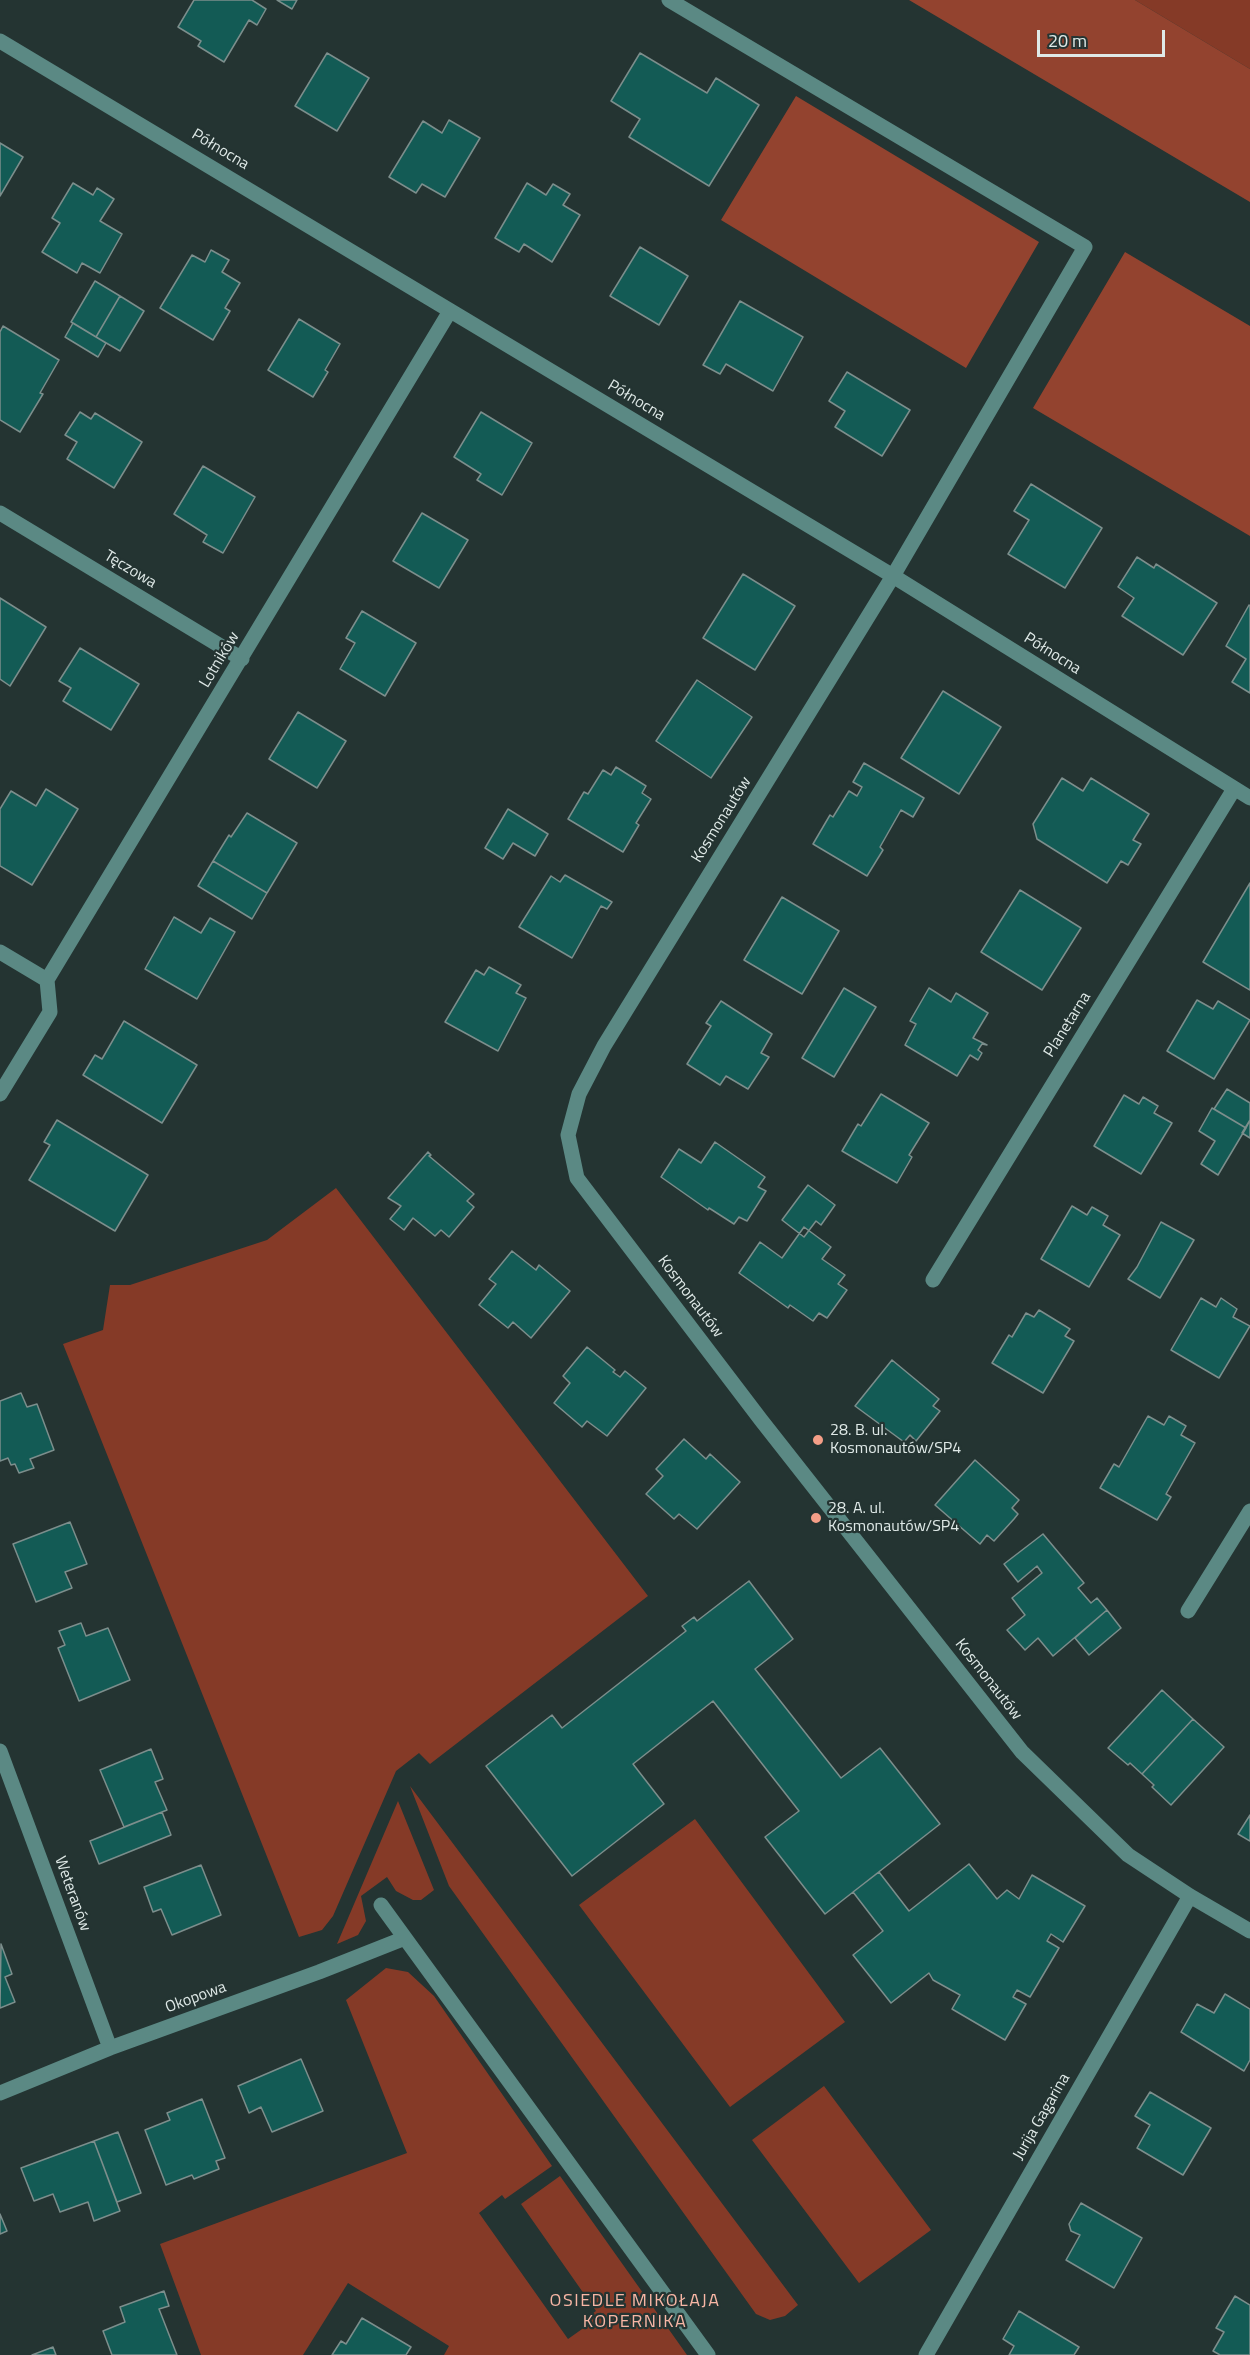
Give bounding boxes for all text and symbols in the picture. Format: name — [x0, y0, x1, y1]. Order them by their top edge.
scale bar — [1040, 18, 1168, 56]
text: 20 m — [1048, 27, 1087, 54]
street label: Północna — [188, 125, 252, 175]
street label: Północna — [604, 376, 668, 426]
street label: Tęczowa — [100, 547, 160, 593]
street label: Lotników — [196, 629, 244, 691]
street label: Północna — [1020, 629, 1084, 679]
street label: Kosmonautów — [688, 773, 756, 867]
street label: Planetarna — [1040, 989, 1096, 1061]
street label: Kosmonautów — [653, 1252, 727, 1342]
place label: 28. B. ul. Kosmonautów/SP4 — [830, 1421, 961, 1459]
marker: 28. B. ul. Kosmonautów/SP4 — [811, 1433, 825, 1447]
place label: 28. A. ul. Kosmonautów/SP4 — [828, 1499, 959, 1537]
marker: 28. A. ul. Kosmonautów/SP4 — [809, 1511, 823, 1525]
street label: Kosmonautów — [950, 1636, 1026, 1724]
street label: Weteranów — [50, 1854, 94, 1934]
street label: Okopowa — [163, 1978, 229, 2018]
street label: Jurija Gagarina — [1009, 2070, 1075, 2164]
district label: OSIEDLE MIKOŁAJA KOPERNIKA — [550, 2291, 720, 2334]

